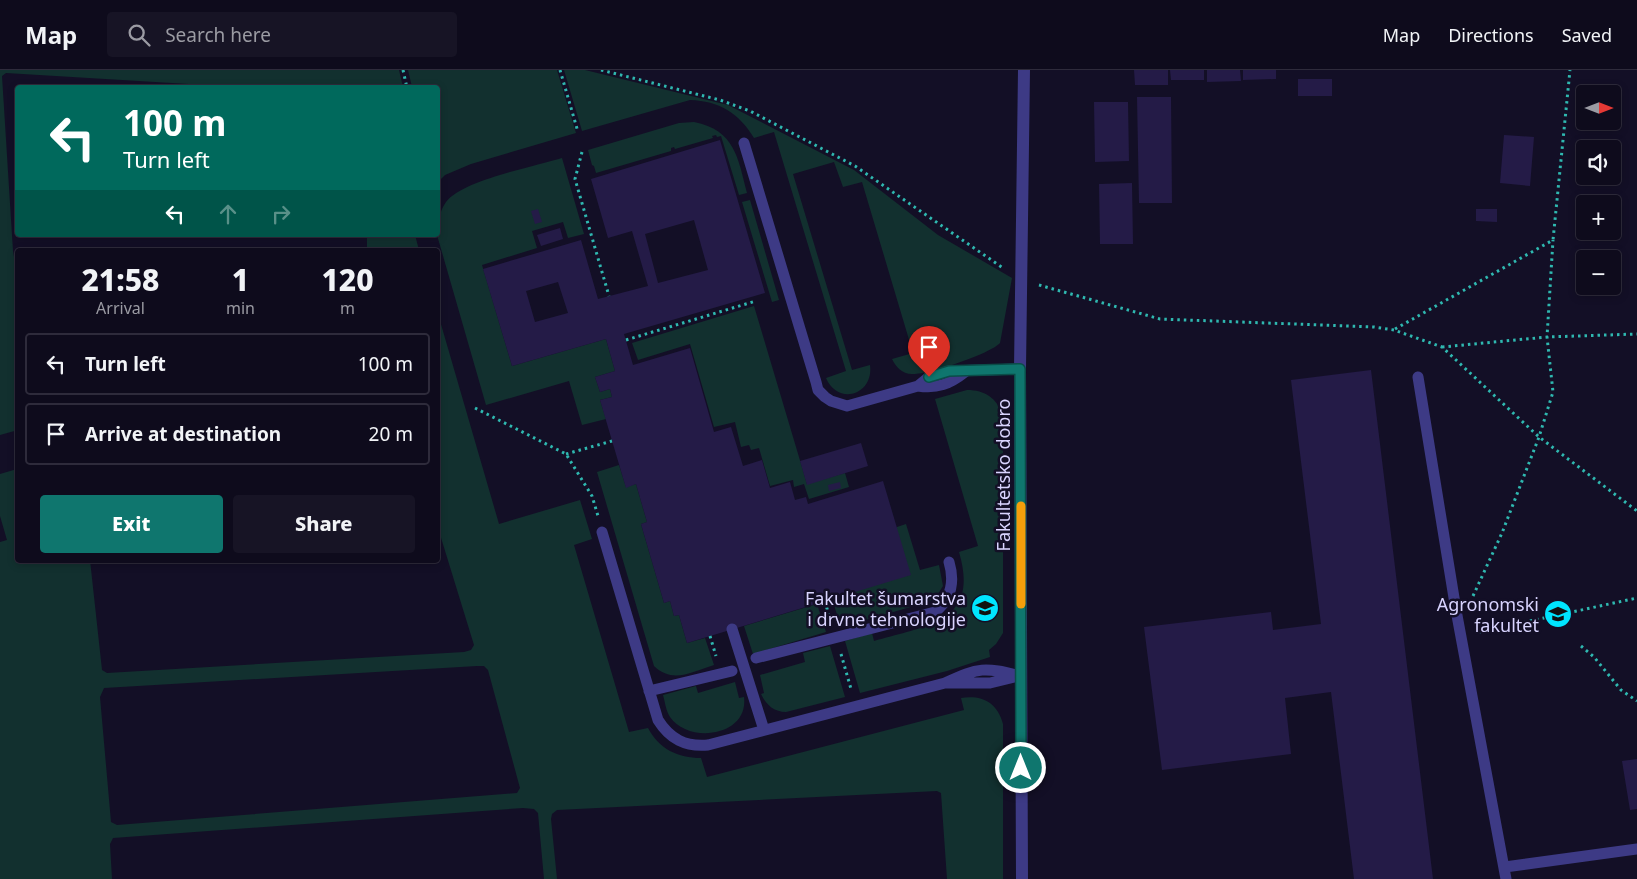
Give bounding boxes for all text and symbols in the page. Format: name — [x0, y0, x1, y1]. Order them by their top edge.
search box — [107, 12, 457, 57]
text: Map — [25, 18, 77, 51]
icon: search — [125, 21, 153, 49]
text: Search here — [165, 22, 271, 48]
text: Map — [1383, 23, 1420, 47]
text: Directions — [1448, 23, 1534, 47]
text: Saved — [1562, 23, 1612, 47]
north arrow — [1576, 85, 1621, 130]
map controls — [1576, 85, 1621, 295]
text: 100 m — [123, 99, 226, 146]
icon: left — [40, 105, 105, 170]
button: sound — [1576, 140, 1621, 185]
text: Turn left — [123, 144, 210, 174]
button: + — [1576, 195, 1621, 240]
icon: left — [161, 200, 189, 228]
icon: ahead — [214, 200, 242, 228]
icon: right — [267, 200, 295, 228]
button: − — [1576, 250, 1621, 295]
text: 21:58 — [82, 259, 159, 300]
text: 1 — [232, 259, 249, 300]
text: 120 — [321, 259, 373, 300]
text: Arrival — [96, 297, 145, 319]
text: min — [226, 297, 255, 319]
text: m — [340, 297, 355, 319]
pin — [908, 326, 950, 377]
icon: arrive — [915, 333, 943, 361]
icon: left — [42, 350, 70, 378]
text: Turn left — [85, 351, 166, 377]
text: 100 m — [358, 351, 413, 377]
street label: Fakultetsko dobro — [991, 399, 1015, 551]
icon: arrive — [42, 420, 70, 448]
text: Arrive at destination — [85, 421, 281, 447]
text: 20 m — [369, 421, 413, 447]
button: Exit — [40, 495, 223, 553]
button: Share — [233, 495, 415, 553]
place label: Fakultet šumarstva i drvne tehnologije — [805, 586, 966, 631]
place label: Agronomski fakultet — [1437, 592, 1539, 637]
school or university icon: Fakultet šumarstva i drvne tehnologije — [970, 593, 1000, 623]
school or university icon: Agronomski fakultet — [1543, 599, 1573, 629]
position arrow — [994, 741, 1046, 793]

